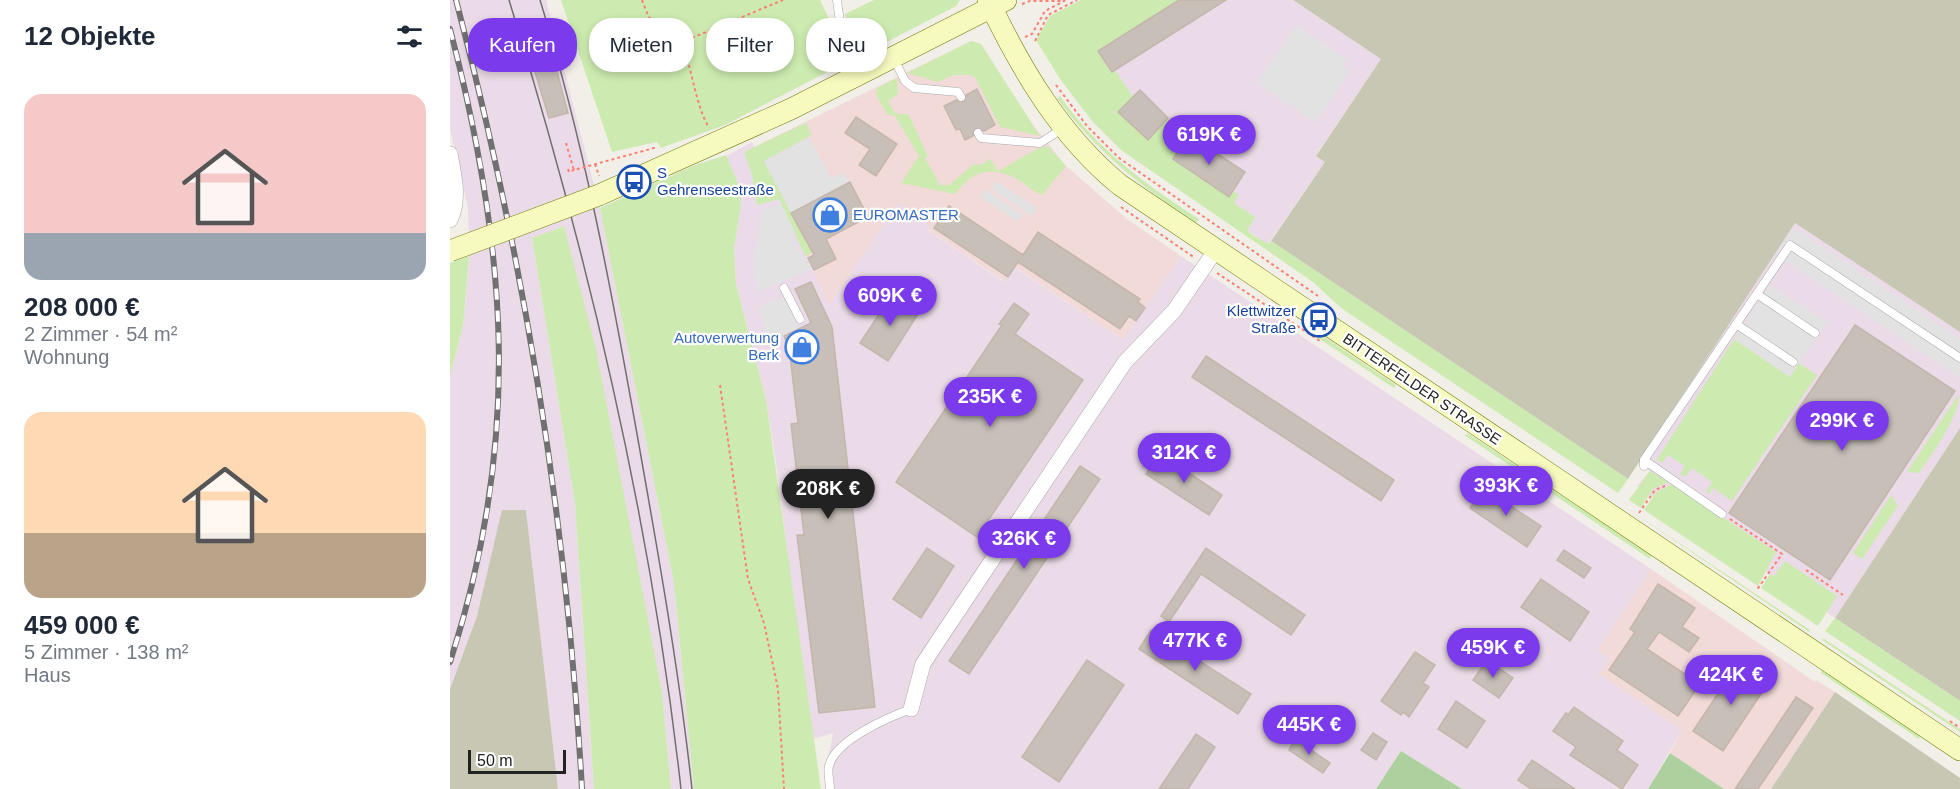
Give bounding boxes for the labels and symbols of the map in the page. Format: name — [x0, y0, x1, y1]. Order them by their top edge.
pin: 619K € — [1160, 115, 1258, 166]
bus stop icon: S Gehrenseestraße — [616, 164, 652, 200]
place label: S Gehrenseestraße — [657, 164, 774, 198]
shop icon: EUROMASTER — [812, 197, 848, 233]
place label: EUROMASTER — [853, 206, 959, 223]
pin: 609K € — [841, 276, 939, 327]
place label: Klettwitzer Straße — [1227, 302, 1296, 336]
bus stop icon: Klettwitzer Straße — [1301, 302, 1337, 338]
place label: Autoverwertung Berk — [674, 329, 779, 363]
shop icon: Autoverwertung Berk — [784, 329, 820, 365]
street label: BITTERFELDER STRASSE — [1340, 329, 1504, 448]
pin: 235K € — [941, 377, 1039, 428]
pin: 299K € — [1793, 401, 1891, 452]
pin: 312K € — [1135, 433, 1233, 484]
pin: 393K € — [1457, 466, 1555, 517]
pin: 208K € — [779, 469, 877, 520]
pin: 326K € — [975, 519, 1073, 570]
pin: 477K € — [1146, 621, 1244, 672]
pin: 459K € — [1444, 628, 1542, 679]
pin: 424K € — [1682, 655, 1780, 706]
pin: 445K € — [1260, 705, 1358, 756]
scale bar — [468, 747, 566, 774]

